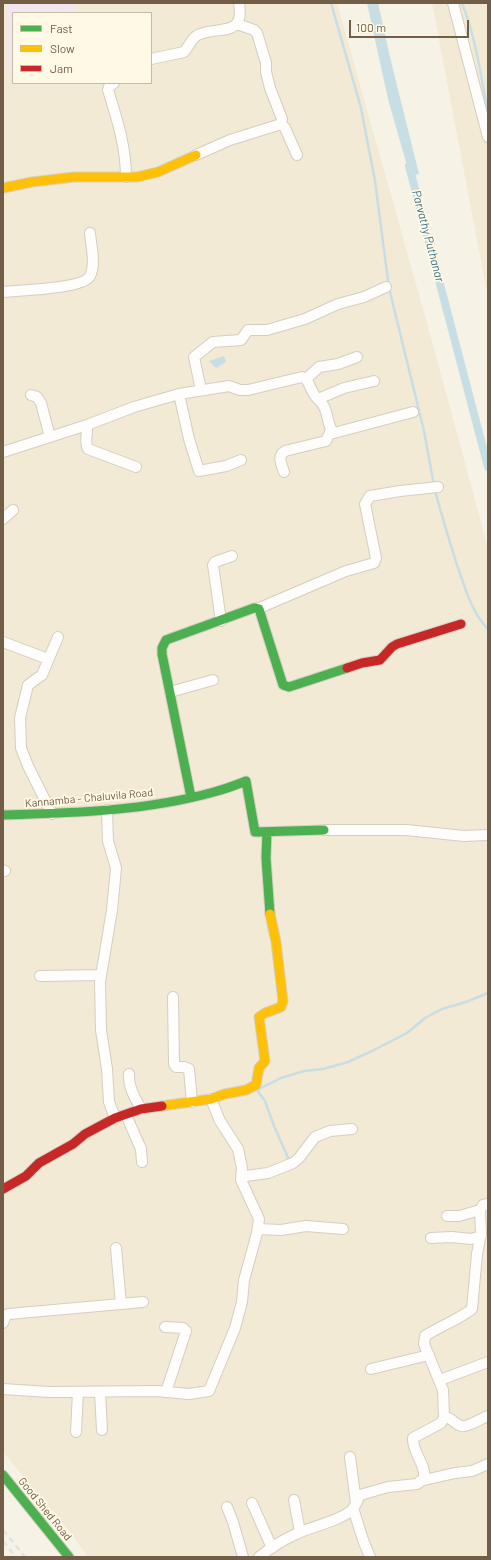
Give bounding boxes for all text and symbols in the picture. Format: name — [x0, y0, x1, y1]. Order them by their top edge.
legend — [12, 12, 152, 84]
scale bar — [351, 12, 471, 38]
text: 100 m — [356, 20, 386, 34]
text: Fast — [50, 21, 73, 35]
text: Slow — [50, 41, 75, 55]
text: Jam — [50, 61, 73, 75]
water label: Parvathy Puthanar — [409, 189, 447, 283]
street label: Kannamba - Chaluvila Road — [24, 786, 154, 810]
street label: Good Shed Road — [15, 1475, 75, 1543]

